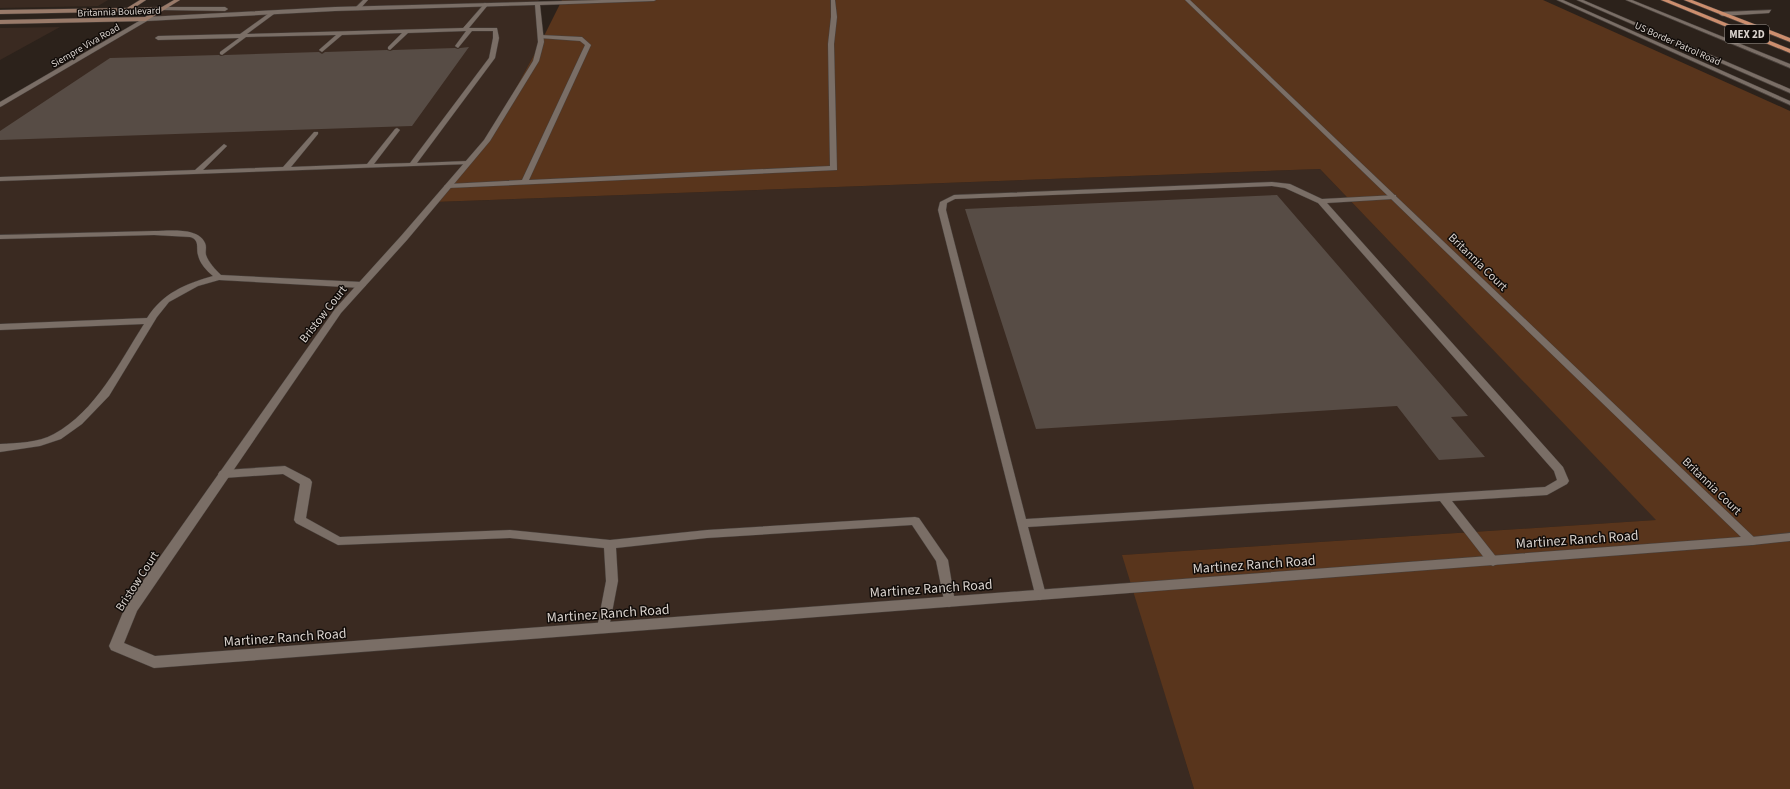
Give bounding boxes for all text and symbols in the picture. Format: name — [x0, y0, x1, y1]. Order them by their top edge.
street label: Britannia Boulevard — [77, 4, 161, 20]
street label: US Border Patrol Road — [1632, 19, 1723, 69]
street label: Siempre Viva Road — [48, 20, 123, 71]
road number: MEX 2D — [1725, 25, 1769, 43]
street label: Britannia Court — [1444, 230, 1511, 295]
street label: Bristow Court — [296, 282, 351, 347]
street label: Britannia Court — [1678, 454, 1745, 519]
street label: Martinez Ranch Road — [1515, 526, 1639, 554]
street label: Bristow Court — [112, 548, 163, 615]
street label: Martinez Ranch Road — [1192, 551, 1316, 579]
street label: Martinez Ranch Road — [869, 575, 993, 603]
street label: Martinez Ranch Road — [546, 600, 670, 628]
street label: Martinez Ranch Road — [223, 624, 347, 652]

